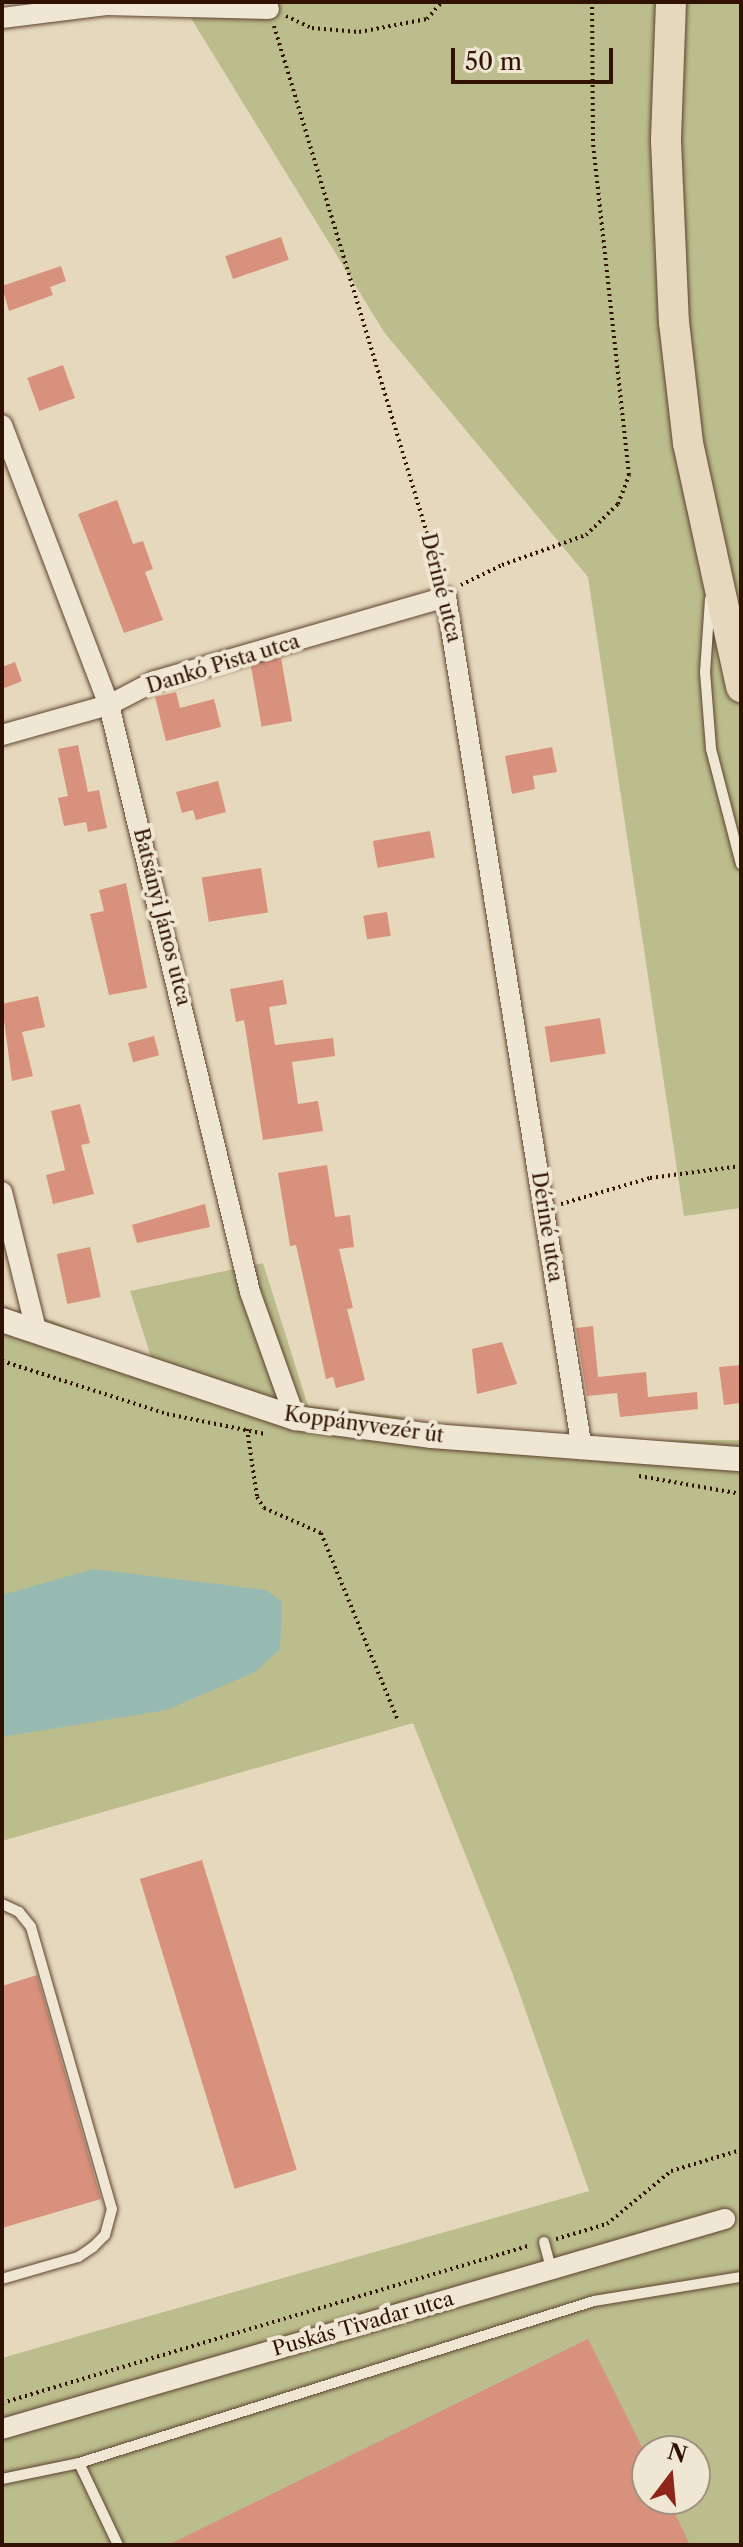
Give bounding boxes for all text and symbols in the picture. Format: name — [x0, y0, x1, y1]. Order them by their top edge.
scale bar — [455, 32, 617, 82]
text: 50 m — [465, 47, 522, 76]
street label: Dériné utca — [416, 531, 466, 645]
street label: Dankó Pista utca — [143, 629, 303, 699]
street label: Batsányi János utca — [128, 826, 196, 1008]
street label: Dériné utca — [526, 1170, 568, 1284]
street label: Koppányvezér út — [282, 1402, 446, 1448]
street label: Puskás Tivadar utca — [269, 2287, 457, 2361]
north arrow — [631, 2435, 711, 2515]
text: N — [664, 2438, 690, 2469]

